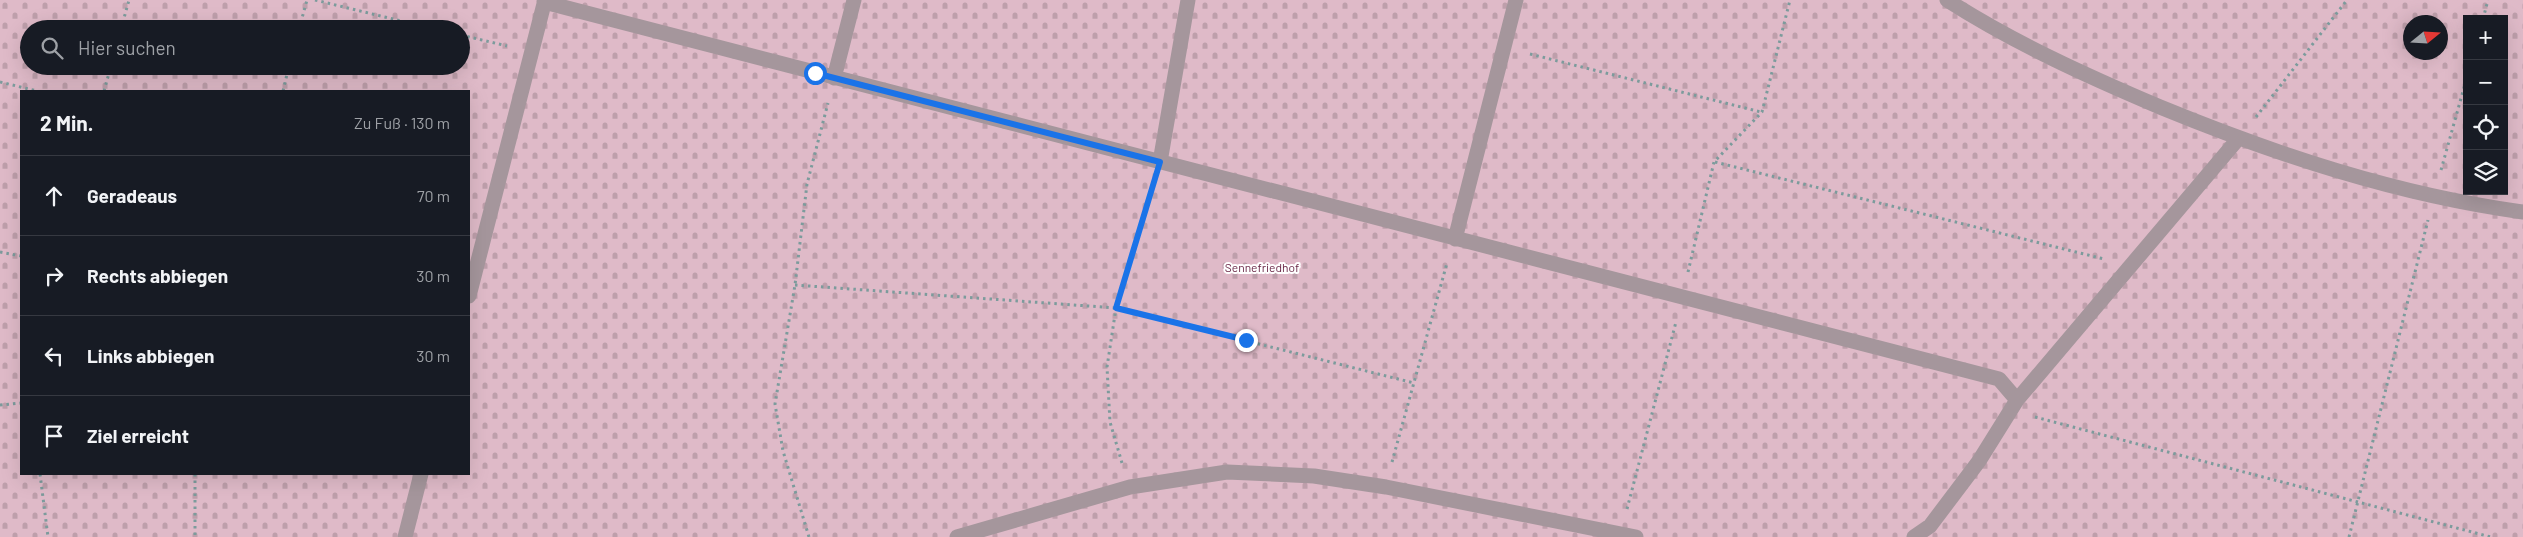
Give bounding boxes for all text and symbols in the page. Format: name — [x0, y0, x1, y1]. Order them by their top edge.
north arrow — [2403, 15, 2448, 60]
map controls — [2463, 15, 2508, 195]
button: + — [2463, 15, 2508, 60]
search box — [20, 20, 470, 75]
icon: search — [38, 34, 66, 62]
text: Hier suchen — [78, 36, 176, 59]
button: − — [2463, 60, 2508, 105]
route start — [804, 62, 827, 85]
button: locate — [2463, 105, 2508, 150]
text: 2 Min. — [40, 110, 93, 135]
text: Zu Fuß · 130 m — [354, 113, 450, 132]
button: layers — [2463, 150, 2508, 195]
icon: ahead — [40, 182, 68, 210]
text: Geradeaus — [87, 184, 177, 207]
text: 70 m — [417, 186, 450, 205]
park label: Sennefriedhof — [1225, 260, 1299, 274]
icon: right — [40, 262, 68, 290]
text: Rechts abbiegen — [87, 264, 228, 287]
text: 30 m — [416, 266, 450, 285]
route end — [1235, 329, 1258, 352]
icon: left — [40, 342, 68, 370]
text: Links abbiegen — [87, 344, 214, 367]
text: 30 m — [416, 346, 450, 365]
icon: arrive — [40, 422, 68, 450]
text: Ziel erreicht — [87, 424, 189, 447]

